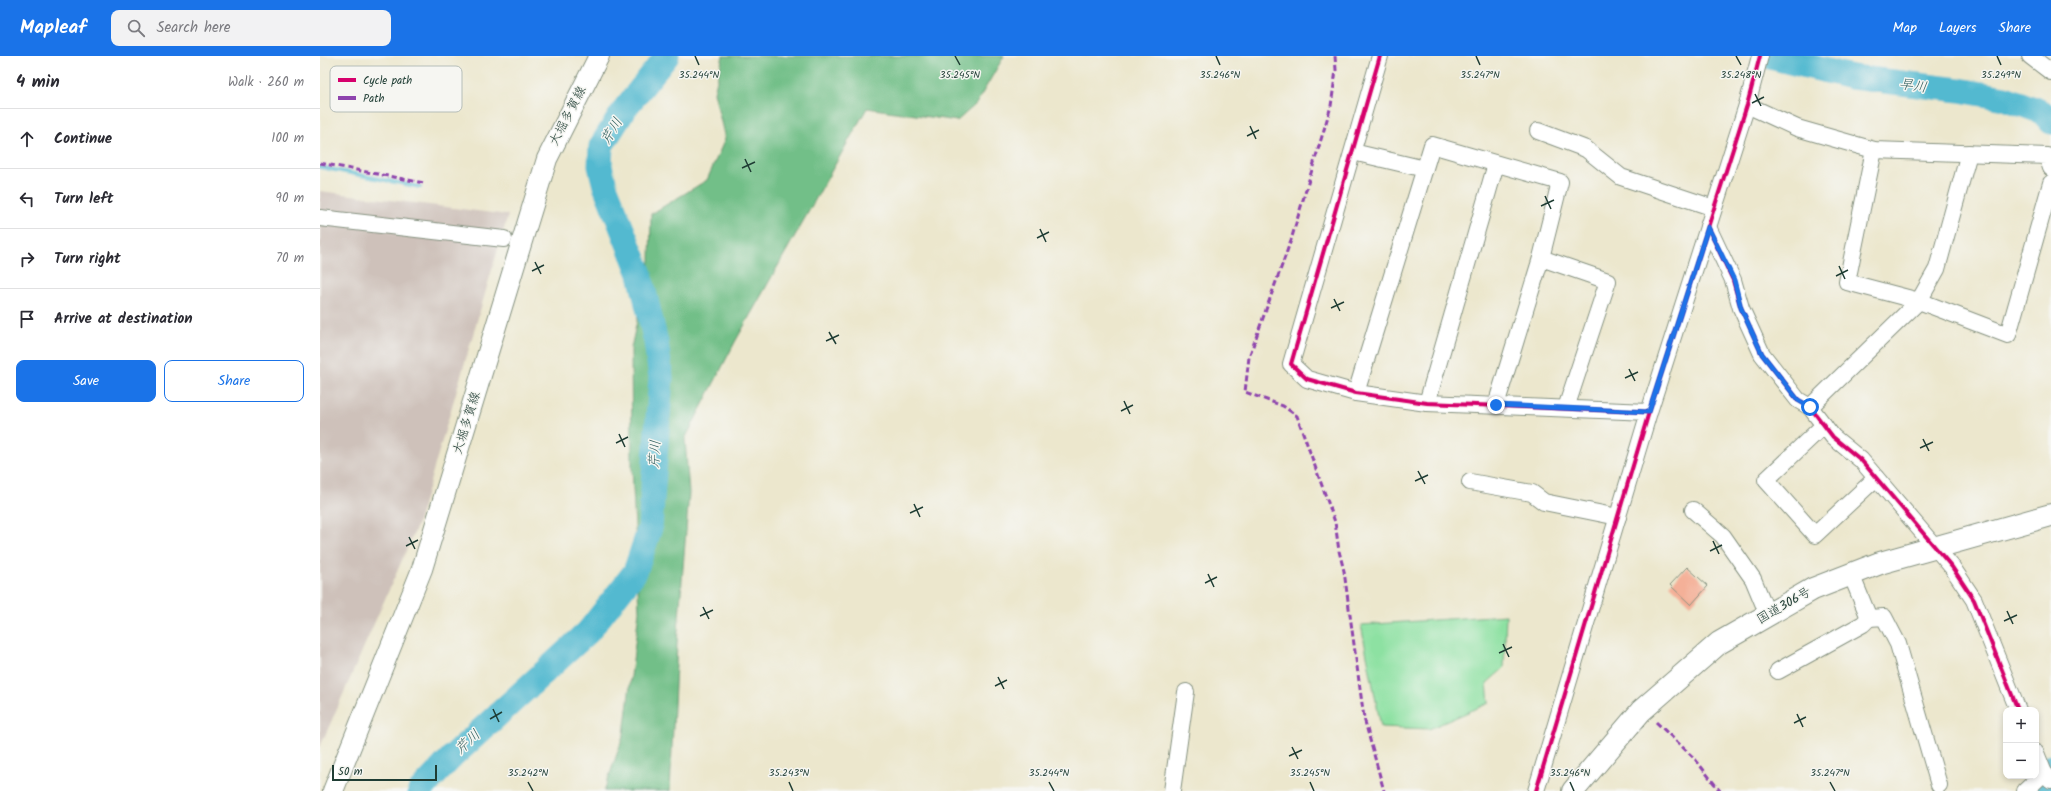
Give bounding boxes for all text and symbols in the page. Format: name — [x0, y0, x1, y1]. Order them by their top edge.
search box — [111, 10, 391, 46]
text: Mapleaf — [20, 13, 87, 43]
text: Search here — [157, 16, 231, 40]
icon: search — [125, 17, 147, 39]
text: Map — [1893, 17, 1917, 39]
text: Layers — [1939, 17, 1977, 39]
text: Share — [1999, 17, 2031, 39]
legend — [330, 66, 462, 112]
text: 35.244°N — [679, 67, 719, 83]
text: 35.245°N — [940, 67, 980, 83]
text: 35.246°N — [1200, 67, 1240, 83]
text: 35.247°N — [1460, 67, 1500, 83]
text: 35.248°N — [1721, 67, 1762, 83]
text: 35.249°N — [1981, 67, 2021, 83]
text: 4 min — [16, 69, 60, 96]
text: Walk · 260 m — [228, 72, 304, 93]
text: Cycle path — [363, 72, 412, 90]
water label: 早川 — [1898, 73, 1928, 99]
street label: 大堀多賀線 — [544, 81, 593, 150]
text: Path — [363, 90, 384, 108]
water label: 芹川 — [595, 113, 629, 149]
text: Continue — [54, 127, 112, 151]
icon: ahead — [16, 128, 38, 150]
text: 100 m — [271, 128, 304, 149]
text: Turn left — [54, 187, 114, 211]
icon: left — [16, 188, 38, 210]
text: 90 m — [276, 188, 304, 209]
text: Turn right — [54, 247, 121, 271]
icon: right — [16, 248, 38, 270]
text: 70 m — [276, 248, 304, 269]
text: Arrive at destination — [54, 307, 193, 331]
icon: arrive — [16, 308, 38, 330]
button: Save — [16, 360, 156, 402]
button: Share — [164, 360, 304, 402]
street label: 大堀多賀線 — [447, 388, 487, 457]
route end — [1487, 396, 1505, 414]
route start — [1801, 398, 1819, 416]
water label: 芹川 — [643, 439, 667, 469]
street label: 国道306号 — [1753, 582, 1815, 630]
map controls — [2003, 707, 2039, 779]
button: + — [2003, 707, 2039, 743]
water label: 芹川 — [450, 724, 486, 760]
button: − — [2003, 743, 2039, 779]
scale bar — [332, 763, 437, 782]
text: 50 m — [338, 763, 363, 781]
text: 35.242°N — [508, 765, 549, 781]
text: 35.243°N — [769, 765, 810, 781]
text: 35.244°N — [1029, 765, 1069, 781]
text: 35.245°N — [1290, 765, 1330, 781]
text: 35.246°N — [1550, 765, 1590, 781]
text: 35.247°N — [1810, 765, 1850, 781]

